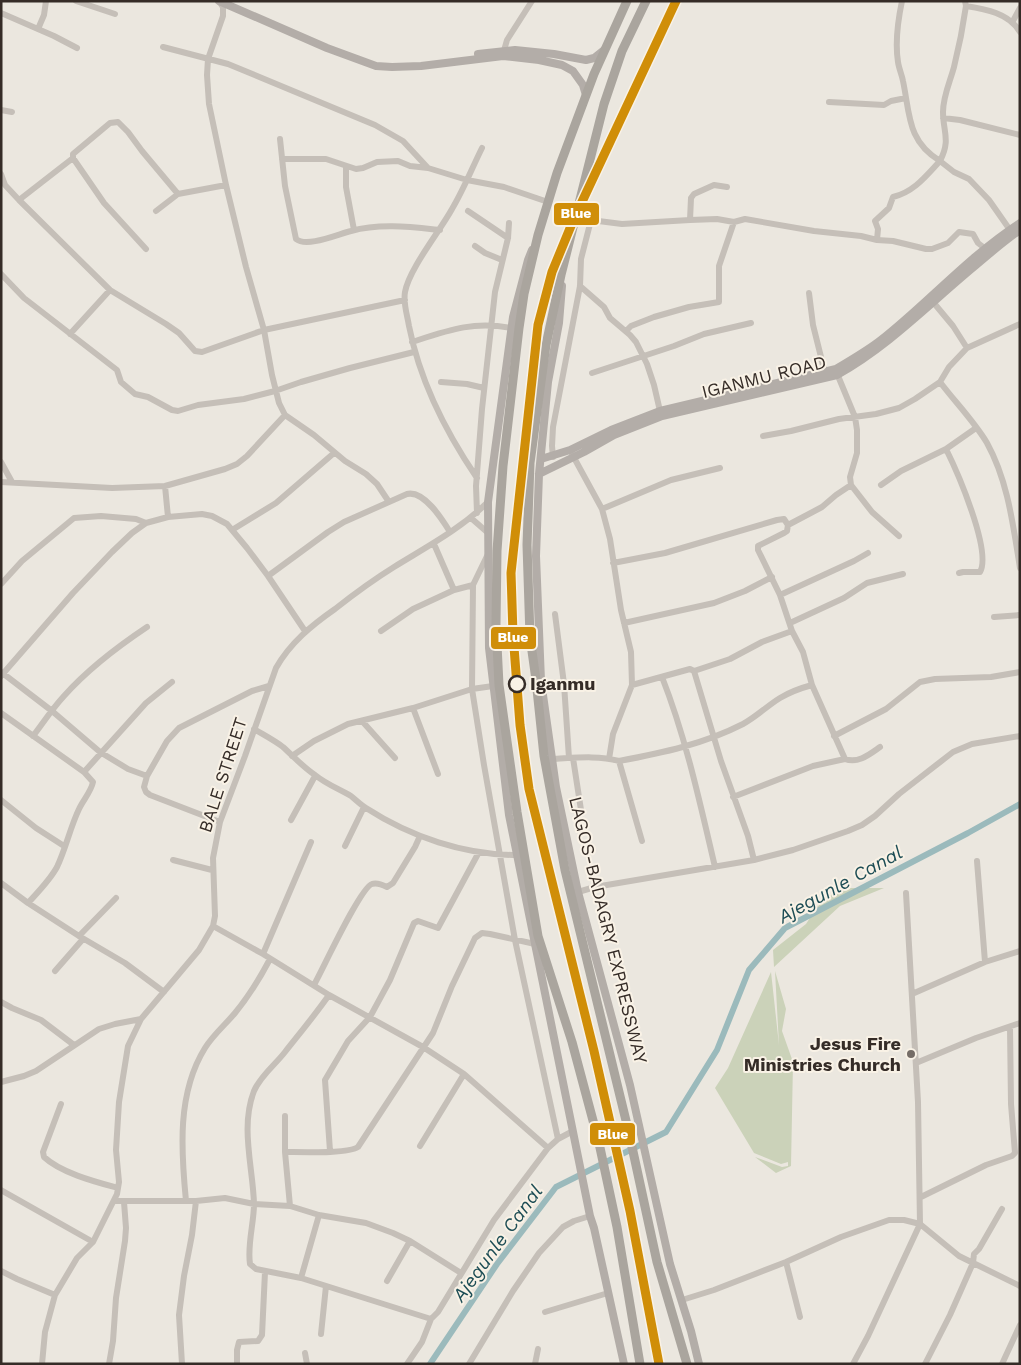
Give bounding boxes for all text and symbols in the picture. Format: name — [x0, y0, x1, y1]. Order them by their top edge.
line badge: Blue — [553, 202, 600, 226]
text: Blue — [561, 205, 591, 221]
street label: IGANMU ROAD — [699, 351, 828, 402]
line badge: Blue — [490, 626, 537, 650]
text: Blue — [498, 629, 528, 645]
place label: Iganmu — [530, 673, 595, 694]
marker: Iganmu — [508, 675, 526, 693]
street label: BALE STREET — [194, 715, 251, 835]
street label: LAGOS-BADAGRY EXPRESSWAY — [565, 794, 652, 1066]
water label: Ajegunle Canal — [773, 841, 907, 929]
place label: Jesus Fire Ministries Church — [744, 1033, 901, 1075]
marker: Jesus Fire Ministries Church — [905, 1048, 917, 1060]
line badge: Blue — [589, 1122, 636, 1146]
text: Blue — [598, 1126, 628, 1142]
water label: Ajegunle Canal — [447, 1180, 548, 1307]

